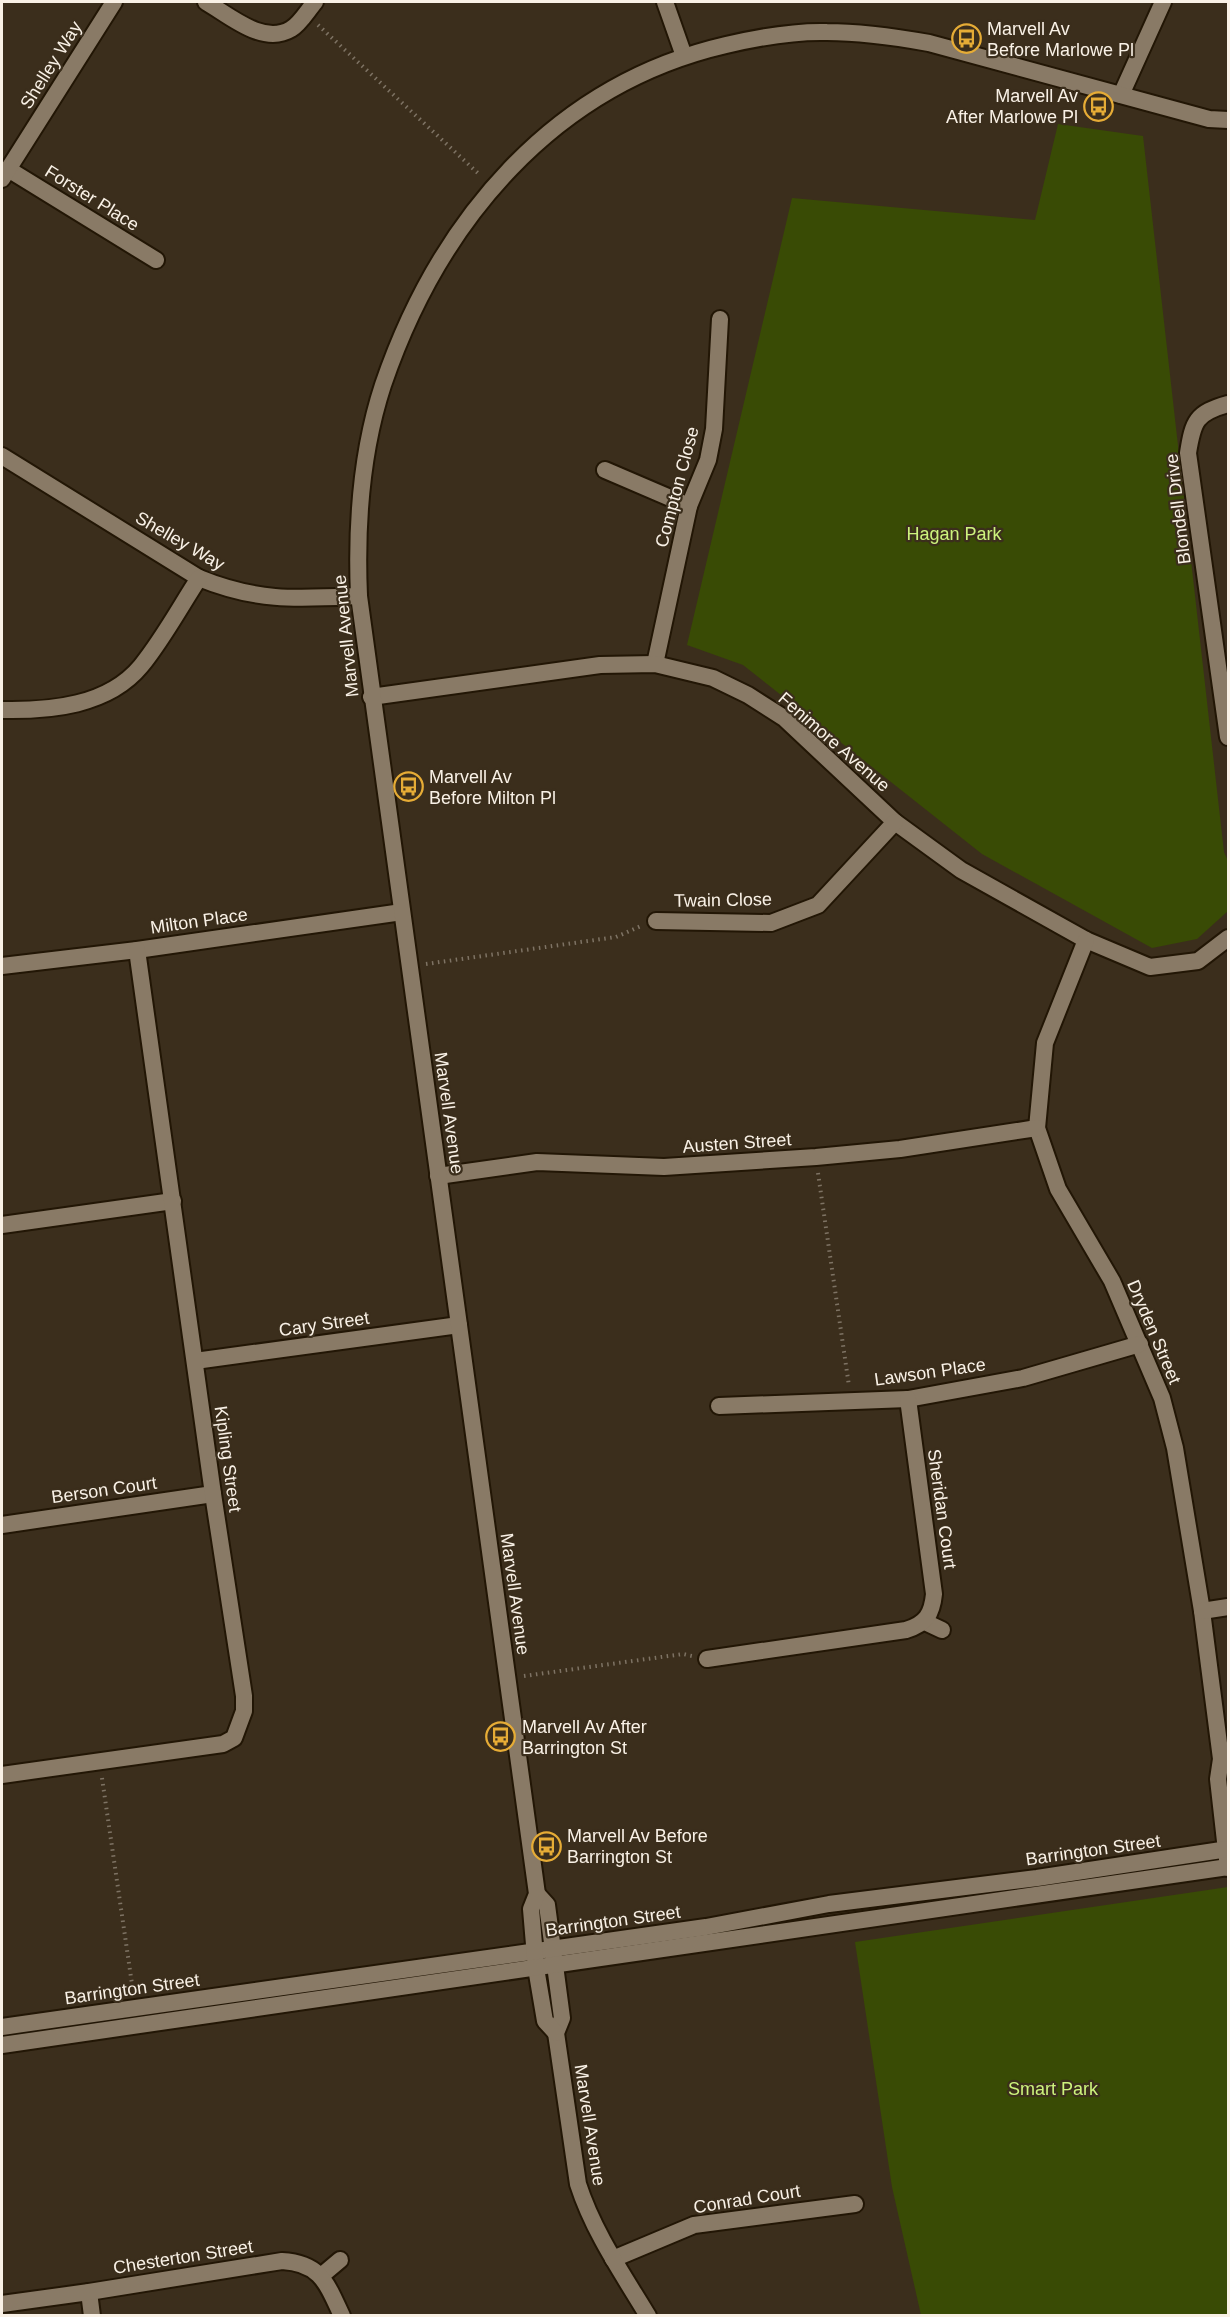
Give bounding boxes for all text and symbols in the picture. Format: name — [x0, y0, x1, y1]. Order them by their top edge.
street label: Shelley Way — [16, 18, 86, 112]
place label: Marvell Av Before Marlowe Pl — [987, 19, 1134, 60]
bus stop icon: Marvell Av Before Marlowe Pl — [950, 23, 982, 55]
place label: Marvell Av After Marlowe Pl — [946, 86, 1078, 127]
bus stop icon: Marvell Av After Marlowe Pl — [1083, 90, 1115, 122]
street label: Forster Place — [41, 161, 143, 235]
street label: Compton Close — [651, 424, 703, 550]
street label: Blondell Drive — [1161, 453, 1195, 565]
street label: Shelley Way — [132, 507, 228, 575]
park label: Hagan Park — [906, 524, 1003, 544]
street label: Marvell Avenue — [330, 574, 362, 698]
street label: Fenimore Avenue — [774, 688, 894, 796]
place label: Marvell Av Before Milton Pl — [429, 767, 556, 808]
bus stop icon: Marvell Av Before Milton Pl — [392, 771, 424, 803]
street label: Twain Close — [674, 889, 772, 911]
street label: Milton Place — [149, 904, 249, 938]
street label: Marvell Avenue — [431, 1051, 467, 1175]
street label: Austen Street — [682, 1129, 792, 1157]
street label: Dryden Street — [1123, 1277, 1185, 1387]
street label: Cary Street — [278, 1308, 370, 1340]
street label: Lawson Place — [873, 1354, 987, 1390]
street label: Kipling Street — [211, 1405, 245, 1513]
street label: Sheridan Court — [924, 1448, 960, 1570]
street label: Berson Court — [50, 1473, 158, 1507]
street label: Marvell Avenue — [497, 1532, 533, 1656]
place label: Marvell Av After Barrington St — [522, 1717, 647, 1758]
bus stop icon: Marvell Av After Barrington St — [485, 1721, 517, 1753]
place label: Marvell Av Before Barrington St — [567, 1826, 708, 1867]
bus stop icon: Marvell Av Before Barrington St — [530, 1830, 562, 1862]
street label: Barrington Street — [1024, 1831, 1162, 1869]
street label: Barrington Street — [544, 1902, 682, 1940]
street label: Barrington Street — [63, 1970, 201, 2008]
street label: Marvell Avenue — [571, 2063, 609, 2187]
park label: Smart Park — [1008, 2079, 1099, 2099]
street label: Conrad Court — [692, 2181, 802, 2217]
street label: Chesterton Street — [112, 2236, 254, 2278]

